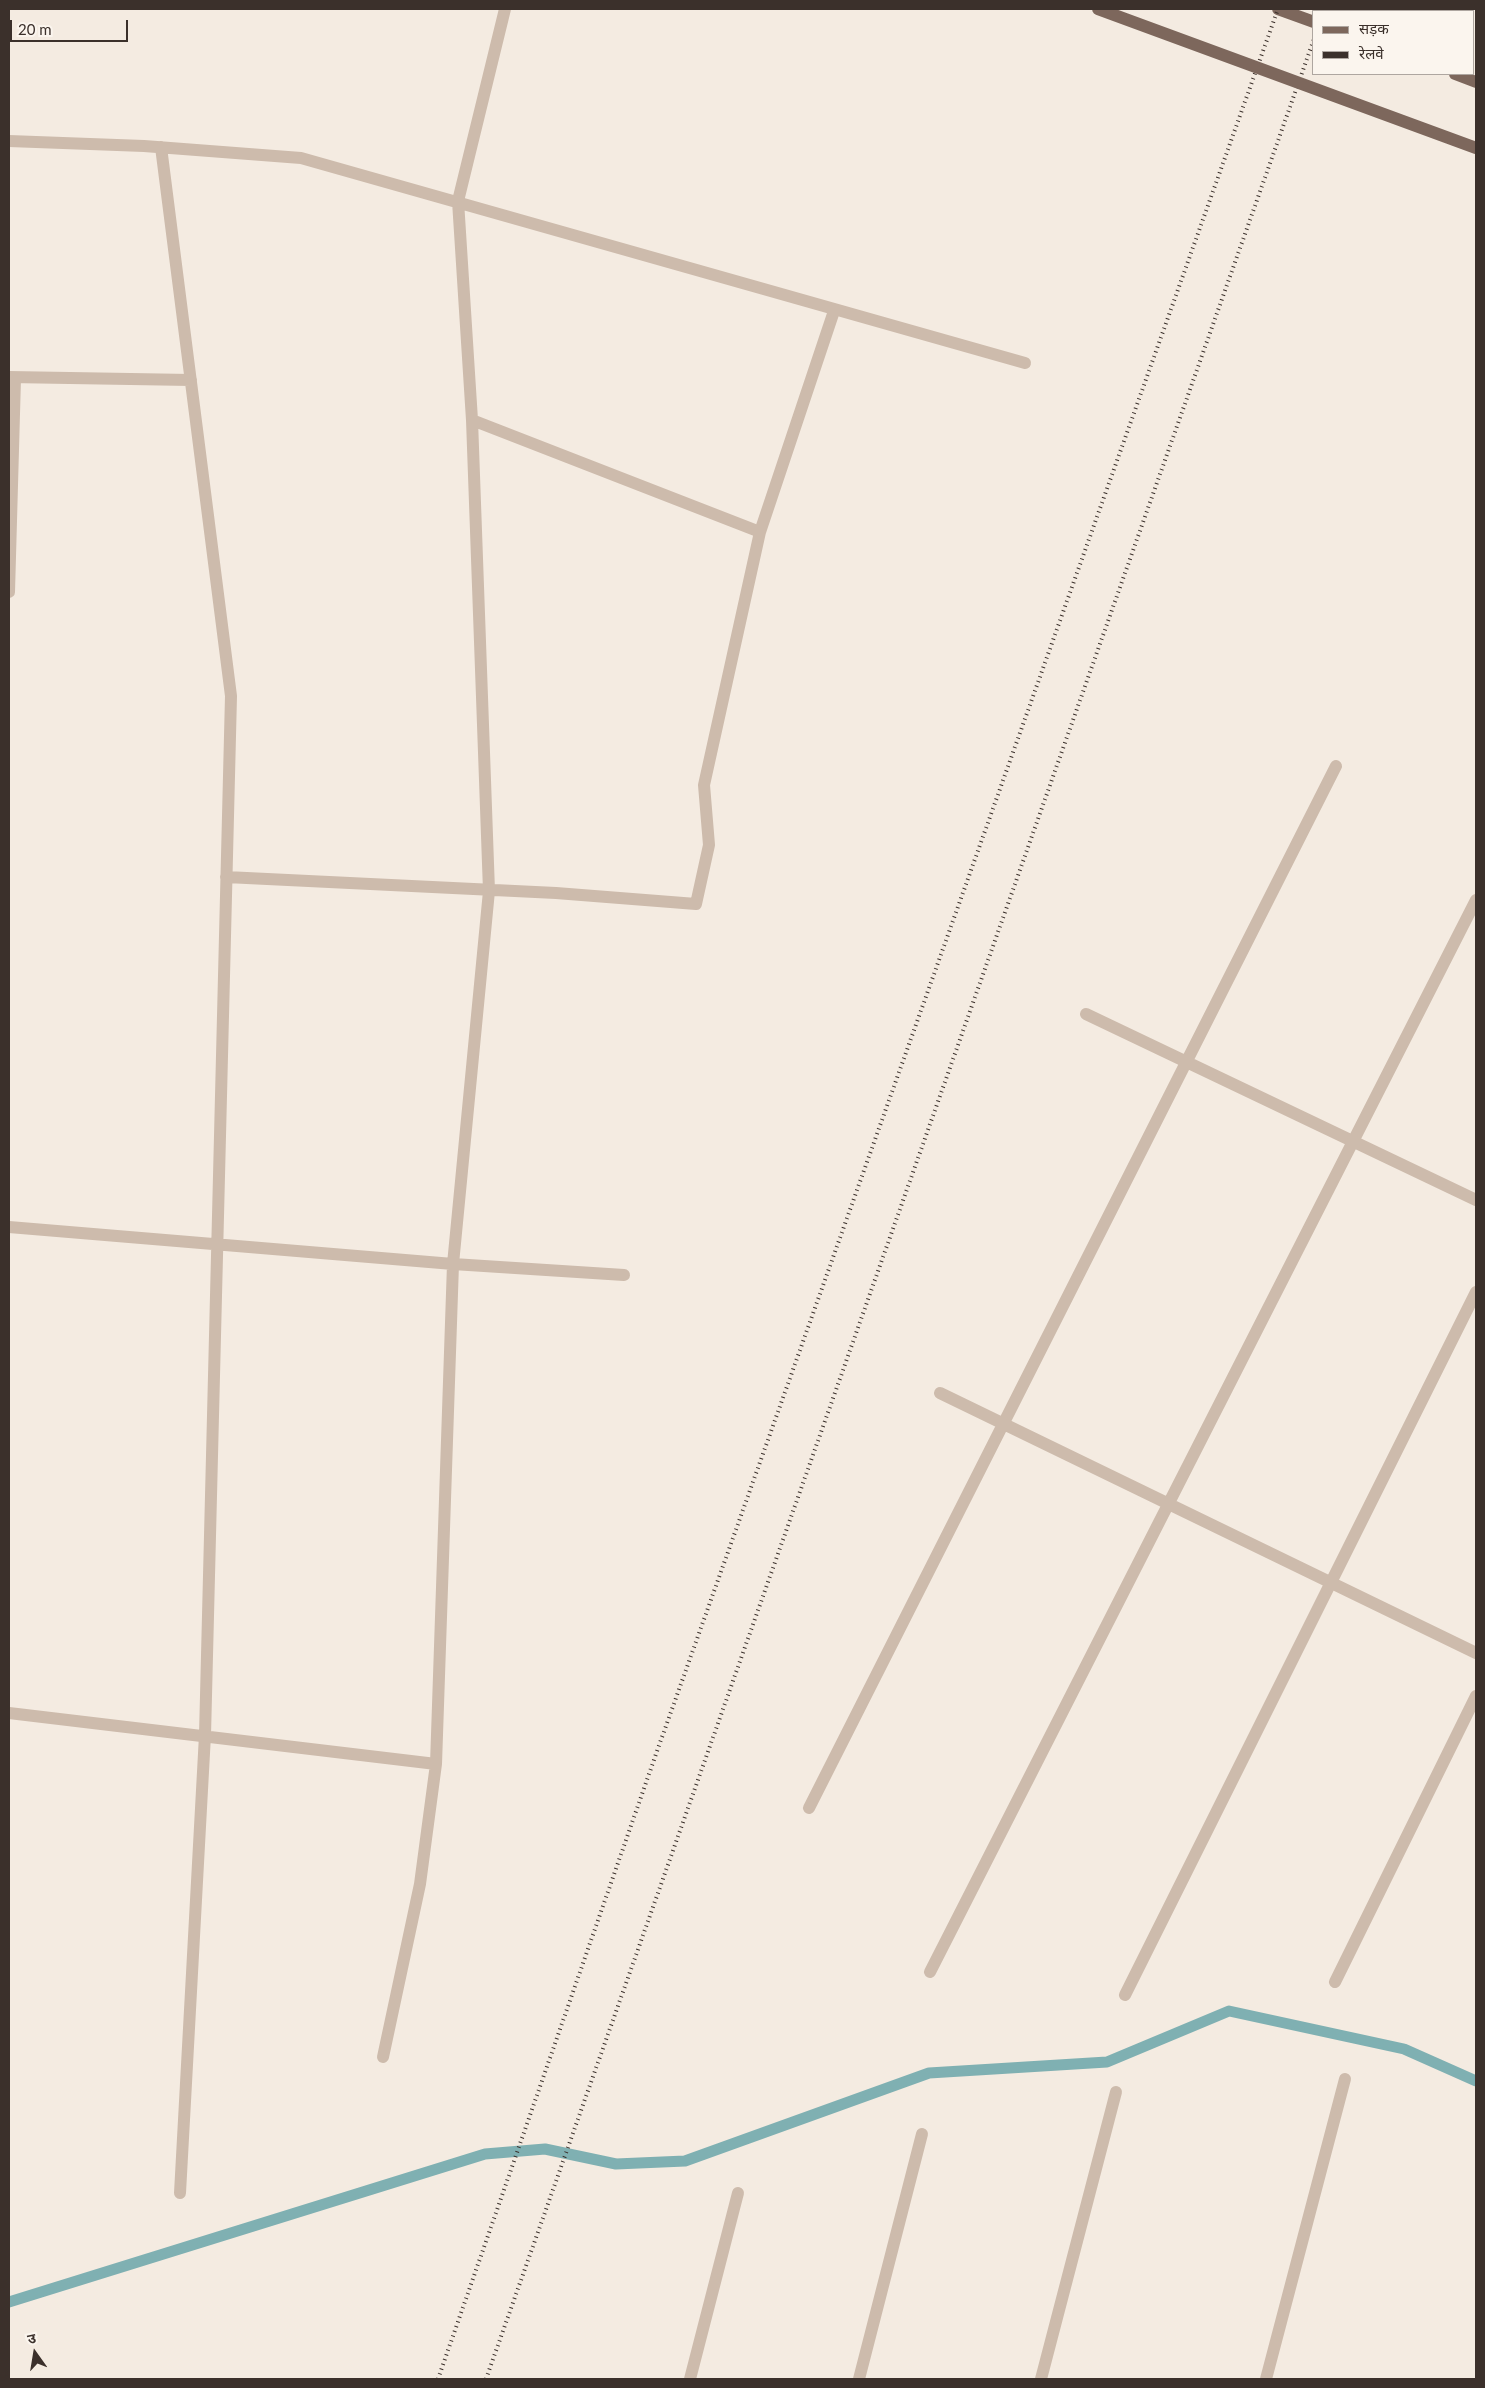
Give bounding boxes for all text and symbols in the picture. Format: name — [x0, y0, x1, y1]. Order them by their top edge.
scale bar — [12, 10, 130, 42]
legend — [1312, 10, 1475, 75]
text: सड़क — [1359, 19, 1389, 37]
text: 20 m — [18, 20, 52, 38]
text: रेलवे — [1359, 44, 1384, 62]
north arrow — [10, 2328, 60, 2378]
text: उ — [26, 2329, 37, 2347]

